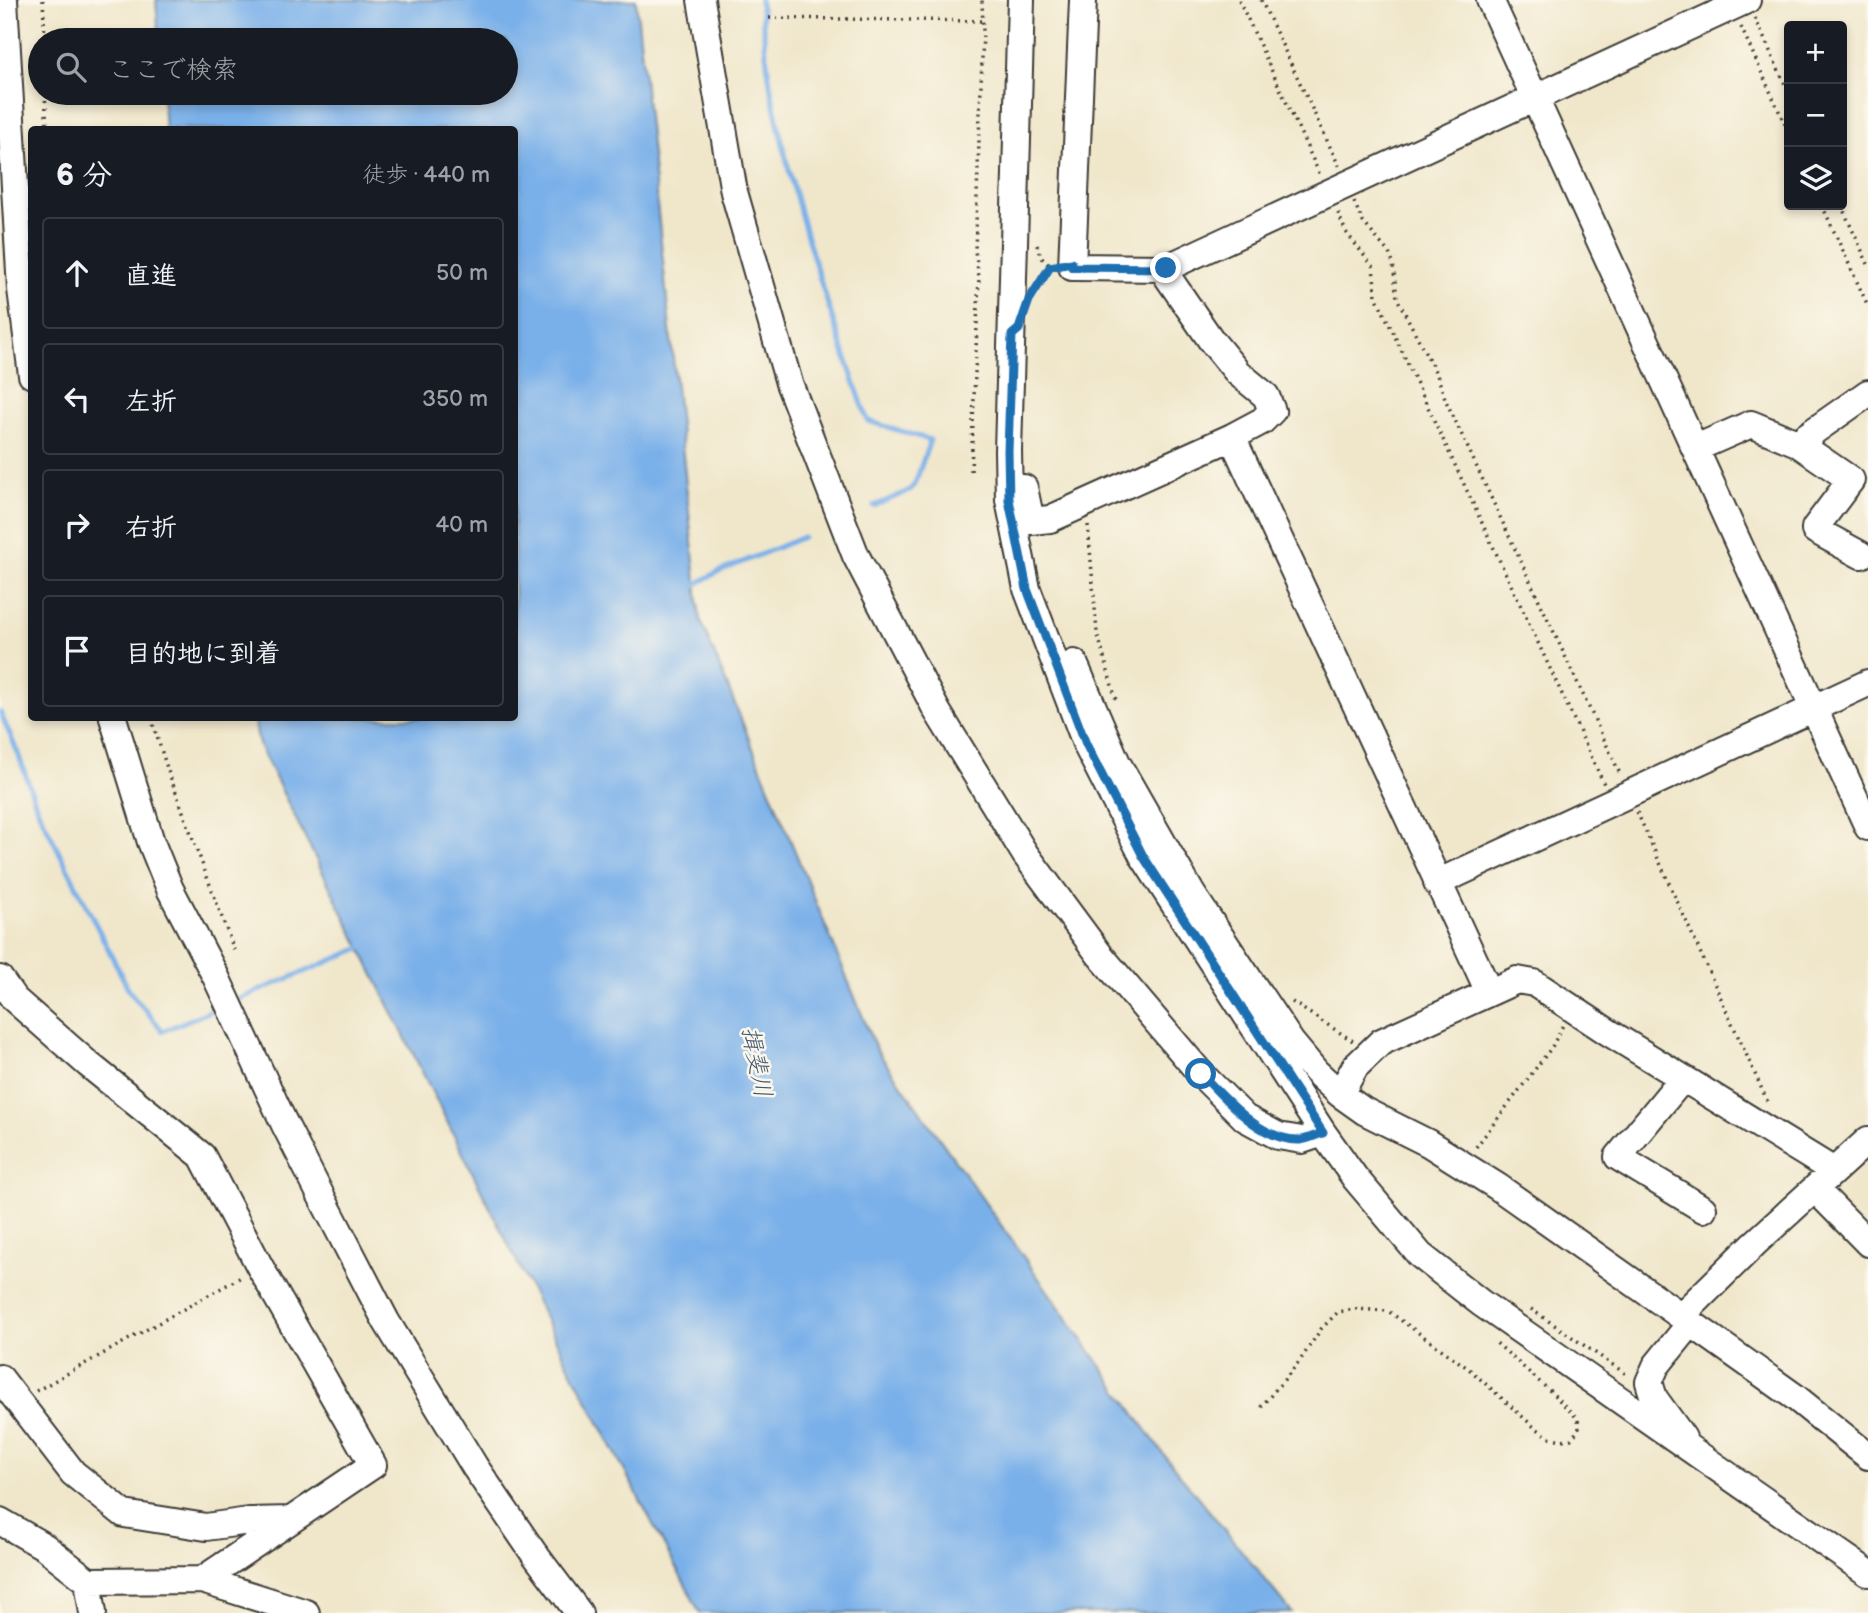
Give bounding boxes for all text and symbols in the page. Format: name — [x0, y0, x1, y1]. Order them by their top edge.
map controls — [1784, 21, 1847, 210]
button: + — [1784, 21, 1847, 84]
search box — [28, 28, 518, 105]
icon: search — [52, 48, 90, 86]
text: ここで検索 — [108, 55, 238, 86]
button: − — [1784, 84, 1847, 147]
button: layers — [1784, 147, 1847, 210]
text: 6 分 — [56, 158, 112, 194]
text: 徒歩 · 440 m — [362, 161, 490, 189]
route end — [1150, 252, 1181, 283]
icon: ahead — [58, 254, 96, 292]
text: 50 m — [436, 259, 488, 287]
text: 直進 — [125, 261, 177, 292]
icon: left — [58, 380, 96, 418]
text: 350 m — [422, 385, 488, 413]
text: 左折 — [125, 387, 177, 418]
icon: right — [58, 506, 96, 544]
text: 40 m — [435, 511, 488, 539]
text: 右折 — [125, 513, 177, 544]
icon: arrive — [58, 632, 96, 670]
text: 目的地に到着 — [125, 639, 281, 670]
water label: 揖斐川 — [735, 1024, 778, 1100]
route start — [1185, 1058, 1216, 1089]

